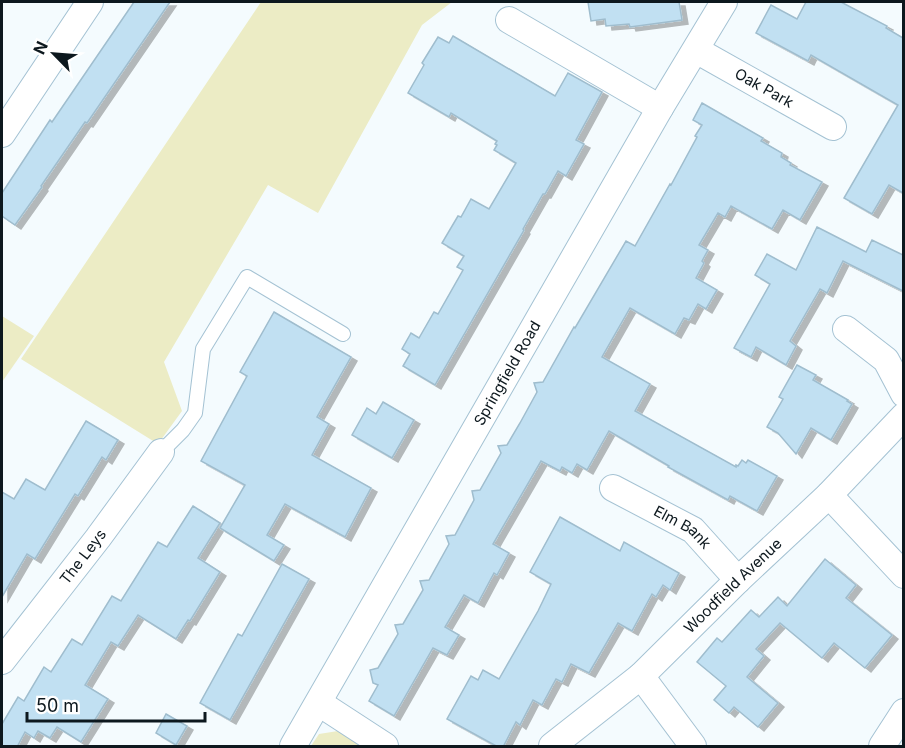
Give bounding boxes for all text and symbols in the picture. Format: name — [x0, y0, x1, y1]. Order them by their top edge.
north arrow — [24, 24, 84, 84]
text: N — [29, 38, 52, 57]
street label: Oak Park — [731, 64, 798, 112]
street label: Springfield Road — [469, 317, 545, 429]
street label: Elm Bank — [651, 501, 716, 553]
street label: The Leys — [55, 525, 110, 588]
street label: Woodfield Avenue — [680, 534, 786, 637]
scale bar — [27, 685, 206, 723]
text: 50 m — [36, 695, 79, 716]

